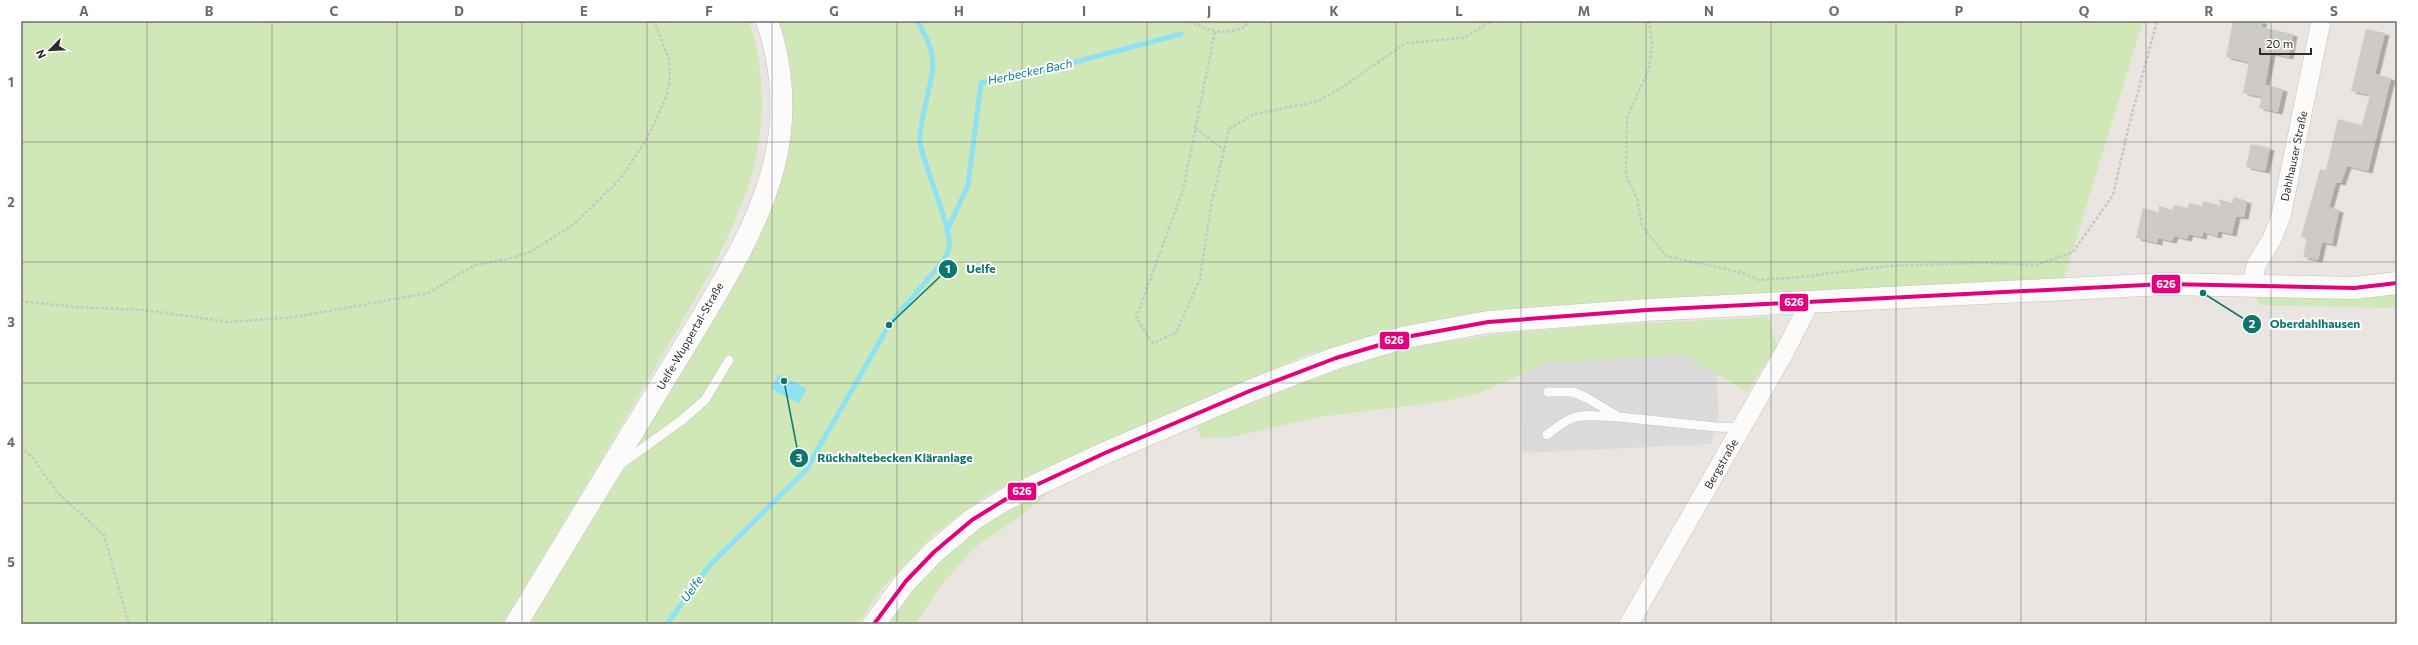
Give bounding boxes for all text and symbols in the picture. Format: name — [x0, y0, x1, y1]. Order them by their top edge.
text: A — [79, 3, 89, 19]
text: B — [205, 3, 214, 19]
text: C — [330, 3, 339, 19]
text: D — [454, 3, 464, 19]
text: E — [580, 3, 588, 19]
text: F — [705, 3, 713, 19]
text: G — [829, 3, 839, 19]
text: H — [954, 3, 964, 19]
text: I — [1082, 3, 1086, 19]
text: J — [1207, 3, 1211, 19]
text: K — [1329, 3, 1339, 19]
text: L — [1455, 3, 1463, 19]
text: M — [1578, 3, 1590, 19]
text: N — [1704, 3, 1714, 19]
text: O — [1829, 3, 1840, 19]
text: P — [1955, 3, 1964, 19]
text: Q — [2079, 3, 2090, 19]
text: R — [2205, 3, 2214, 19]
text: S — [2330, 3, 2338, 19]
north arrow — [30, 30, 70, 70]
scale bar — [2260, 30, 2311, 56]
text: 20 m — [2266, 36, 2293, 50]
text: N — [33, 48, 48, 61]
water label: Herbecker Bach — [986, 55, 1073, 87]
text: 1 — [8, 74, 14, 90]
street label: Dahlhauser Straße — [2278, 109, 2309, 202]
text: 2 — [7, 194, 15, 210]
callout: Uelfe — [938, 257, 1004, 281]
text: 1 — [945, 261, 951, 275]
text: Uelfe — [966, 261, 996, 275]
line badge: 626 — [2151, 274, 2181, 294]
text: 626 — [2156, 277, 2176, 290]
street label: Uelfe-Wuppertal-Straße — [654, 280, 726, 392]
line badge: 626 — [1779, 293, 1809, 312]
text: 626 — [1784, 295, 1804, 308]
callout: Oberdahlhausen — [2242, 312, 2369, 336]
text: 3 — [7, 314, 15, 330]
text: 2 — [2249, 316, 2256, 330]
text: Oberdahlhausen — [2270, 316, 2360, 330]
line badge: 626 — [1379, 331, 1410, 350]
text: 626 — [1384, 333, 1404, 346]
text: 4 — [7, 434, 15, 450]
street label: Bergstraße — [1701, 436, 1740, 491]
callout: Rückhaltebecken Kläranlage — [789, 446, 980, 470]
text: 3 — [796, 450, 803, 464]
text: Rückhaltebecken Kläranlage — [817, 450, 973, 464]
line badge: 626 — [1007, 482, 1037, 501]
text: 626 — [1012, 484, 1032, 497]
text: 5 — [7, 554, 15, 570]
water label: Uelfe — [677, 572, 706, 604]

